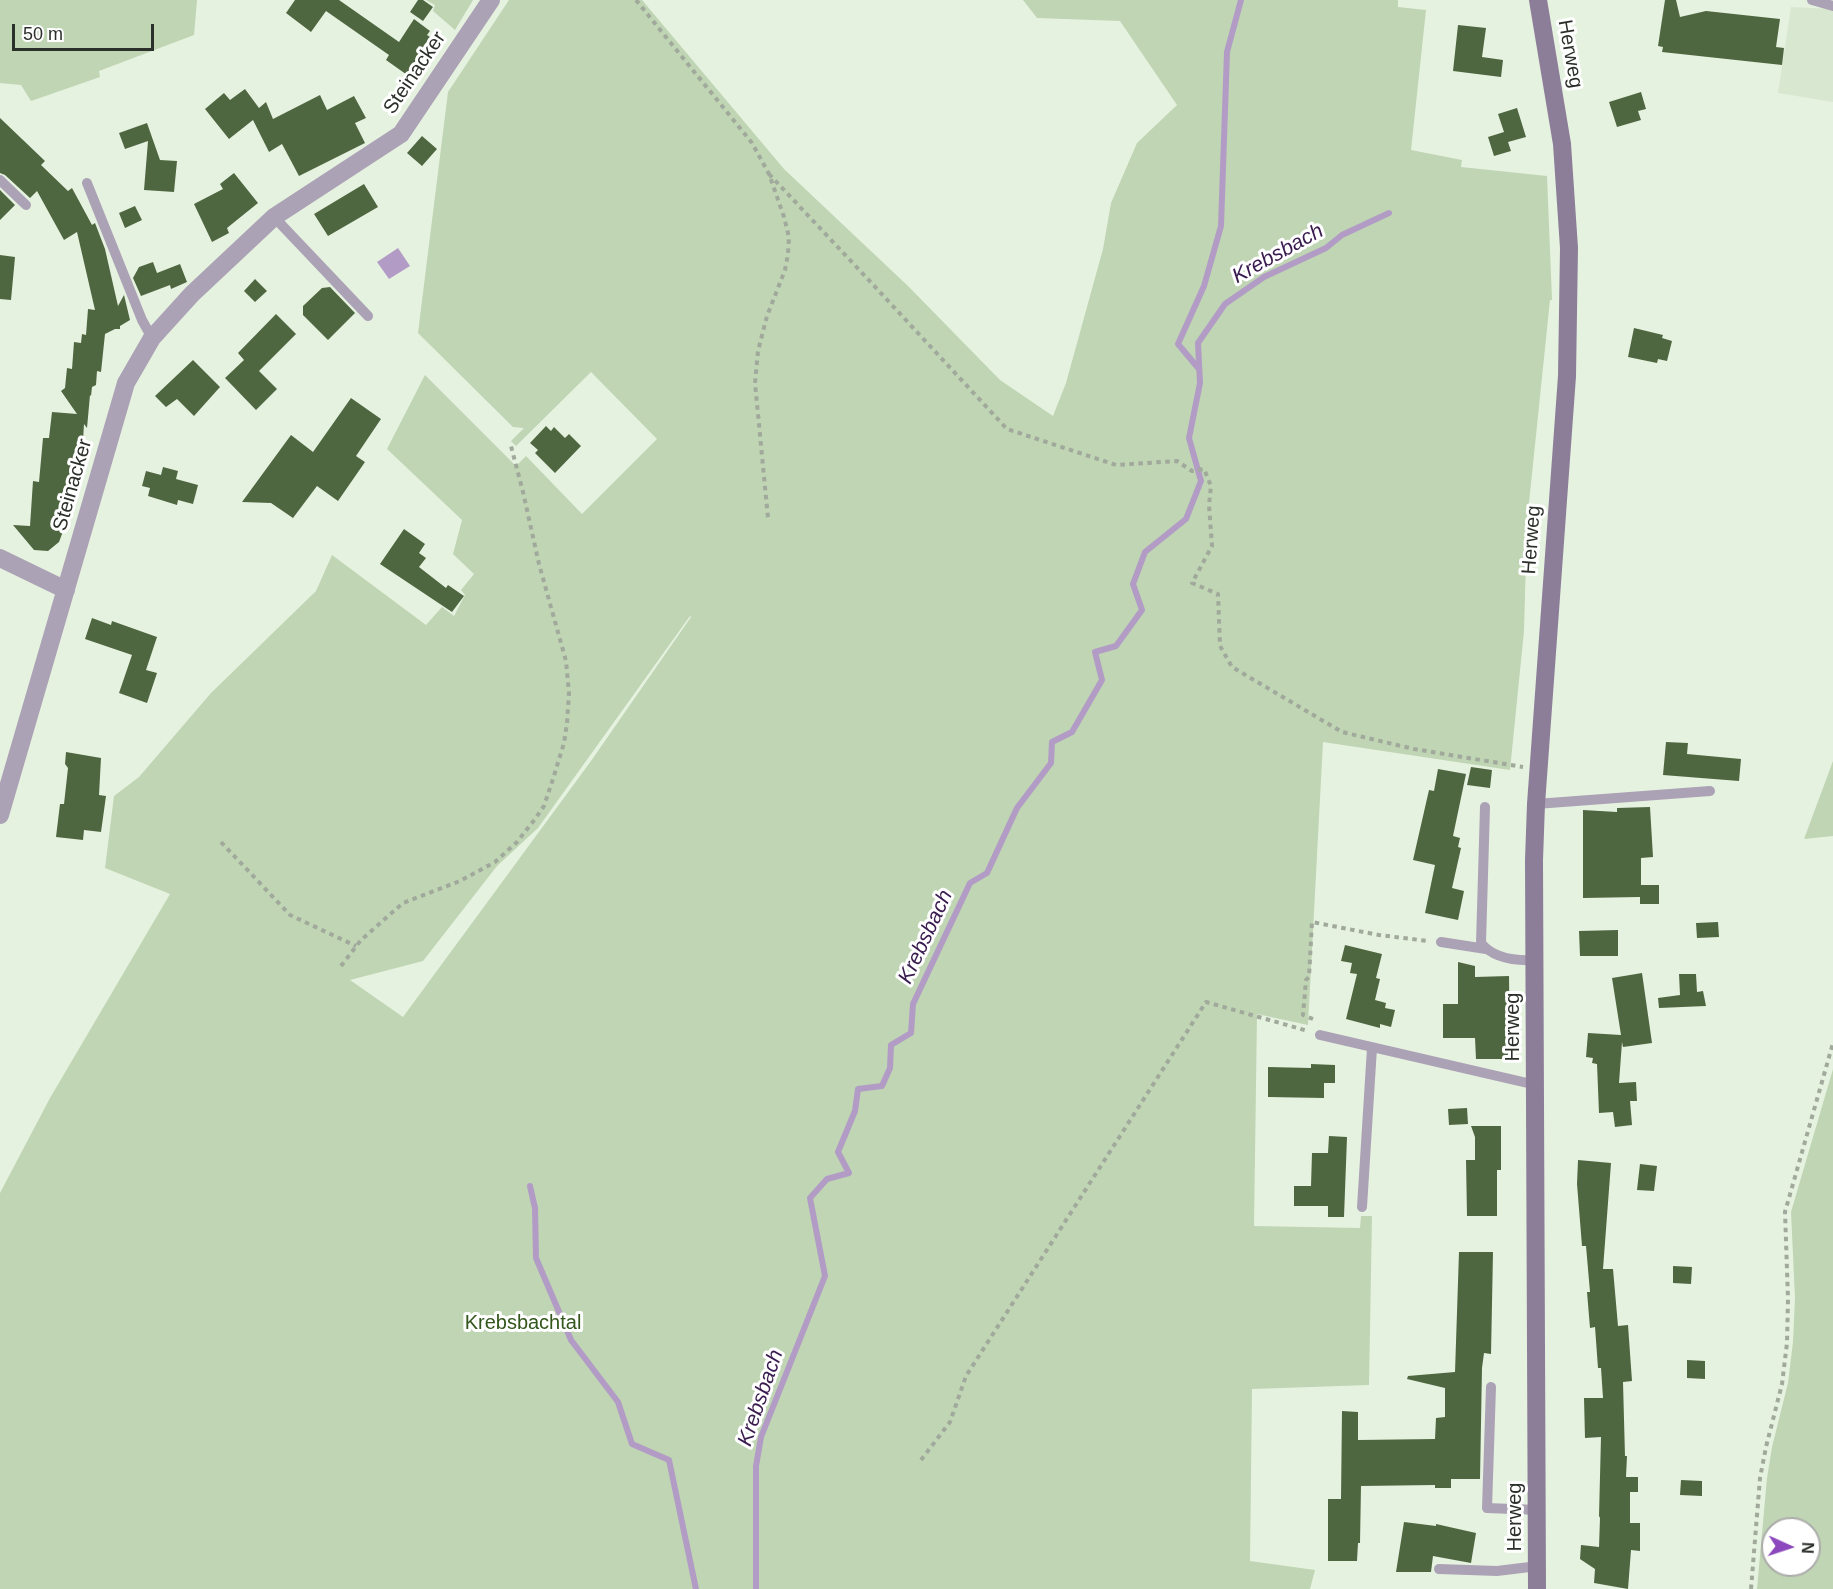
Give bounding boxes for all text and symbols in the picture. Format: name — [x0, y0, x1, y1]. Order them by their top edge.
scale bar — [15, 12, 158, 50]
street label: Herweg — [1552, 18, 1588, 90]
text: 50 m — [23, 24, 63, 44]
street label: Steinacker — [379, 27, 451, 119]
water label: Krebsbach — [1228, 219, 1328, 289]
street label: Steinacker — [48, 436, 98, 534]
street label: Herweg — [1518, 505, 1546, 575]
water label: Krebsbach — [893, 886, 959, 988]
street label: Herweg — [1501, 993, 1525, 1061]
park label: Krebsbachtal — [465, 1311, 581, 1335]
water label: Krebsbach — [733, 1346, 789, 1450]
street label: Herweg — [1503, 1483, 1527, 1551]
north arrow — [1761, 1517, 1821, 1577]
text: N — [1799, 1542, 1816, 1554]

